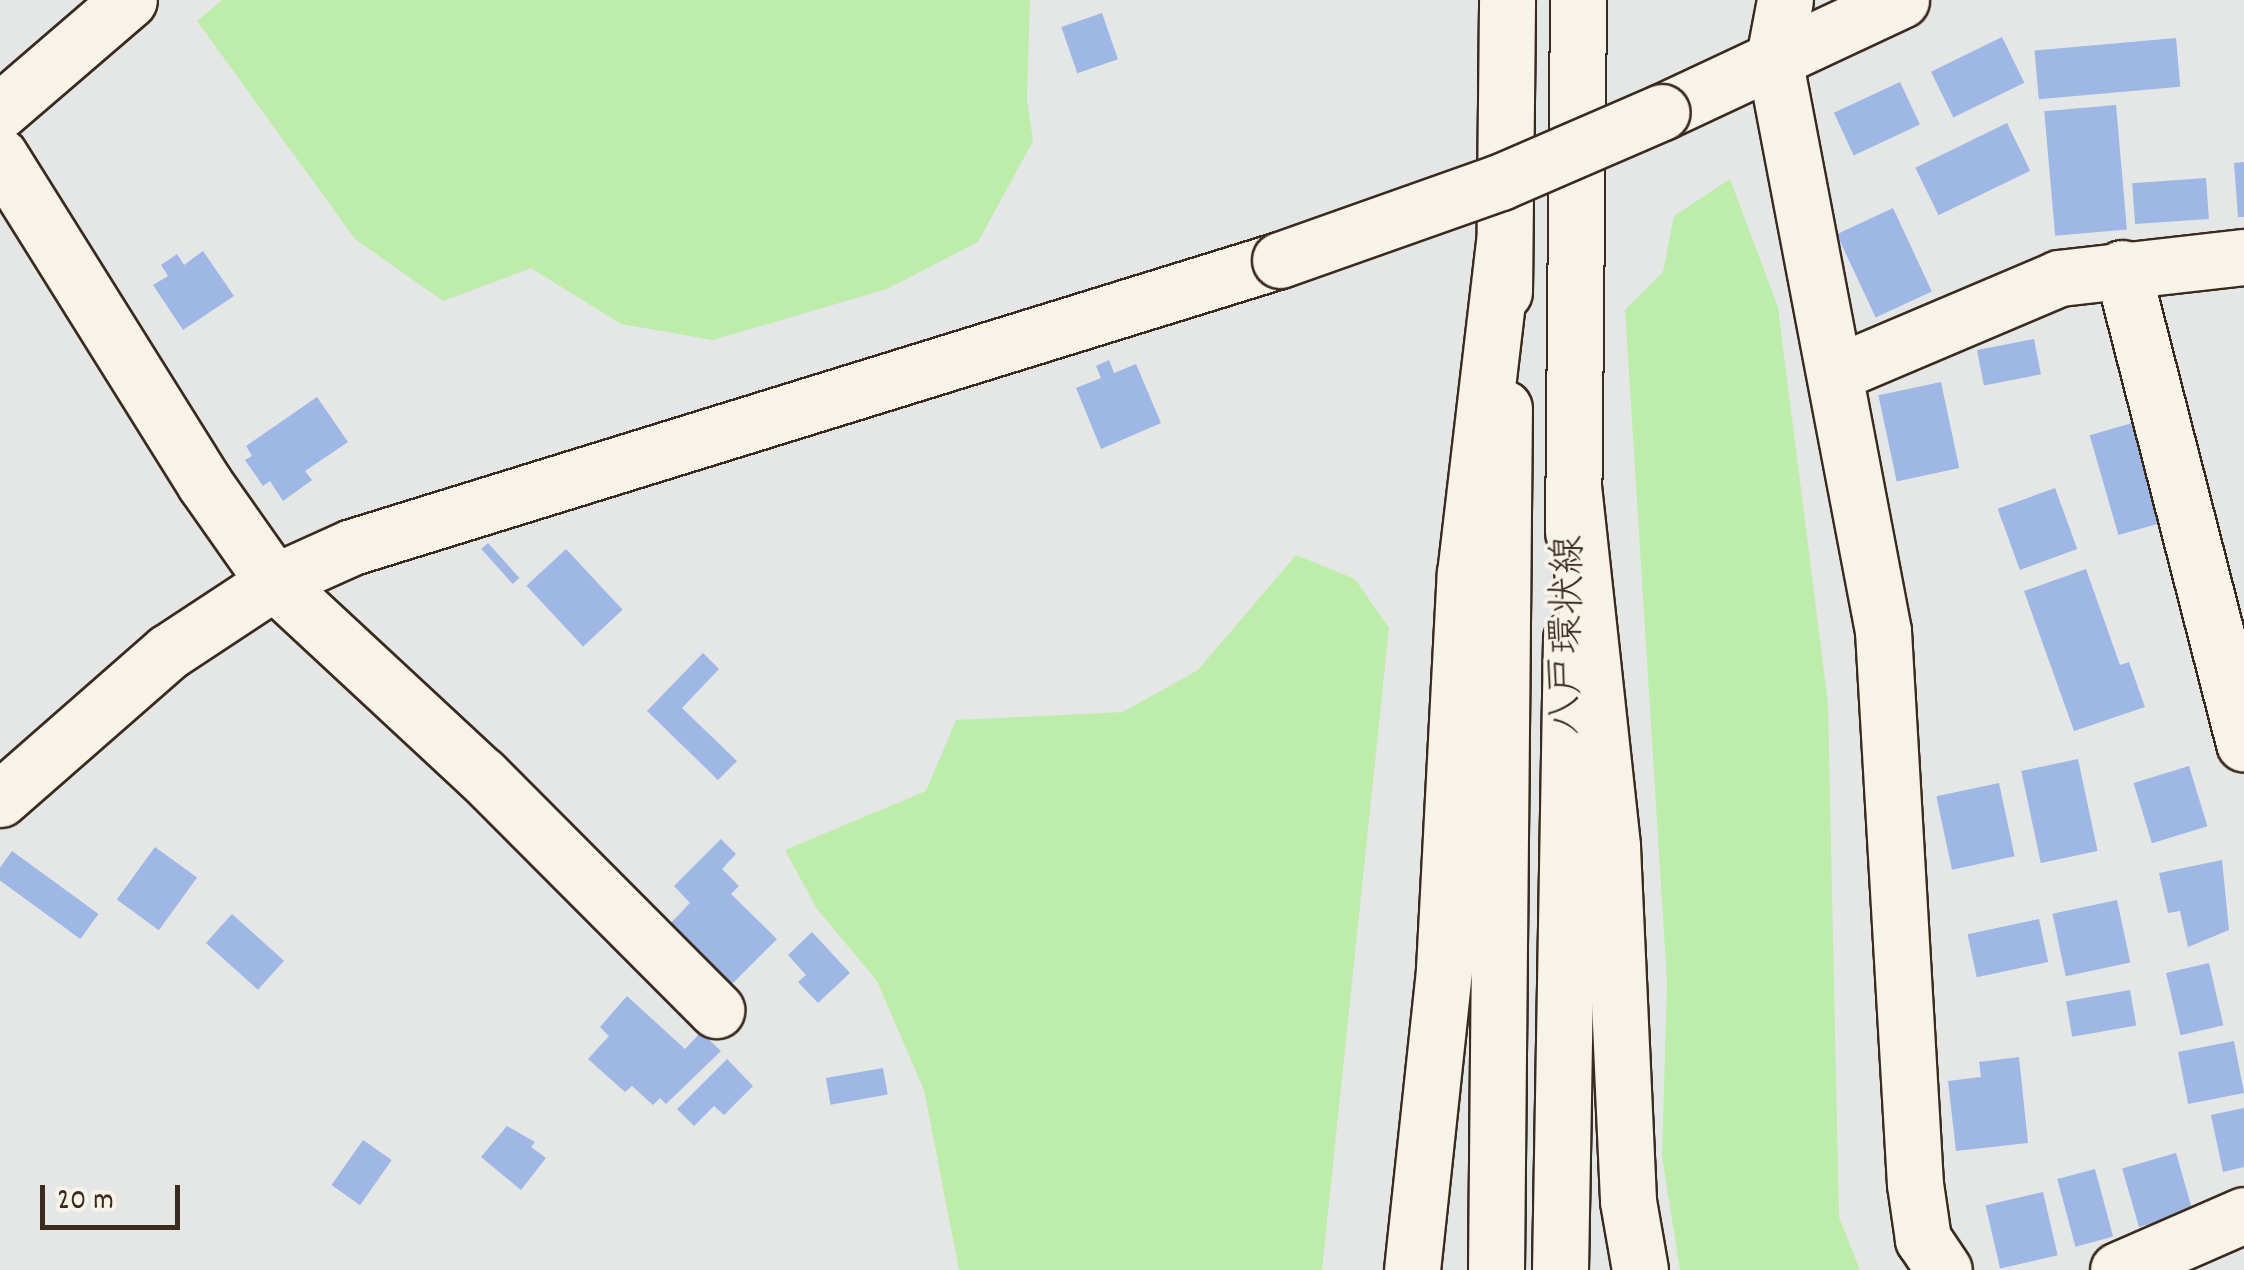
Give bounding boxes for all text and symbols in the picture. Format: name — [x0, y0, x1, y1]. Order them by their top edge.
street label: 八戸環状線 — [1545, 535, 1597, 735]
scale bar — [45, 1165, 185, 1227]
text: 20 m — [57, 1181, 114, 1224]

